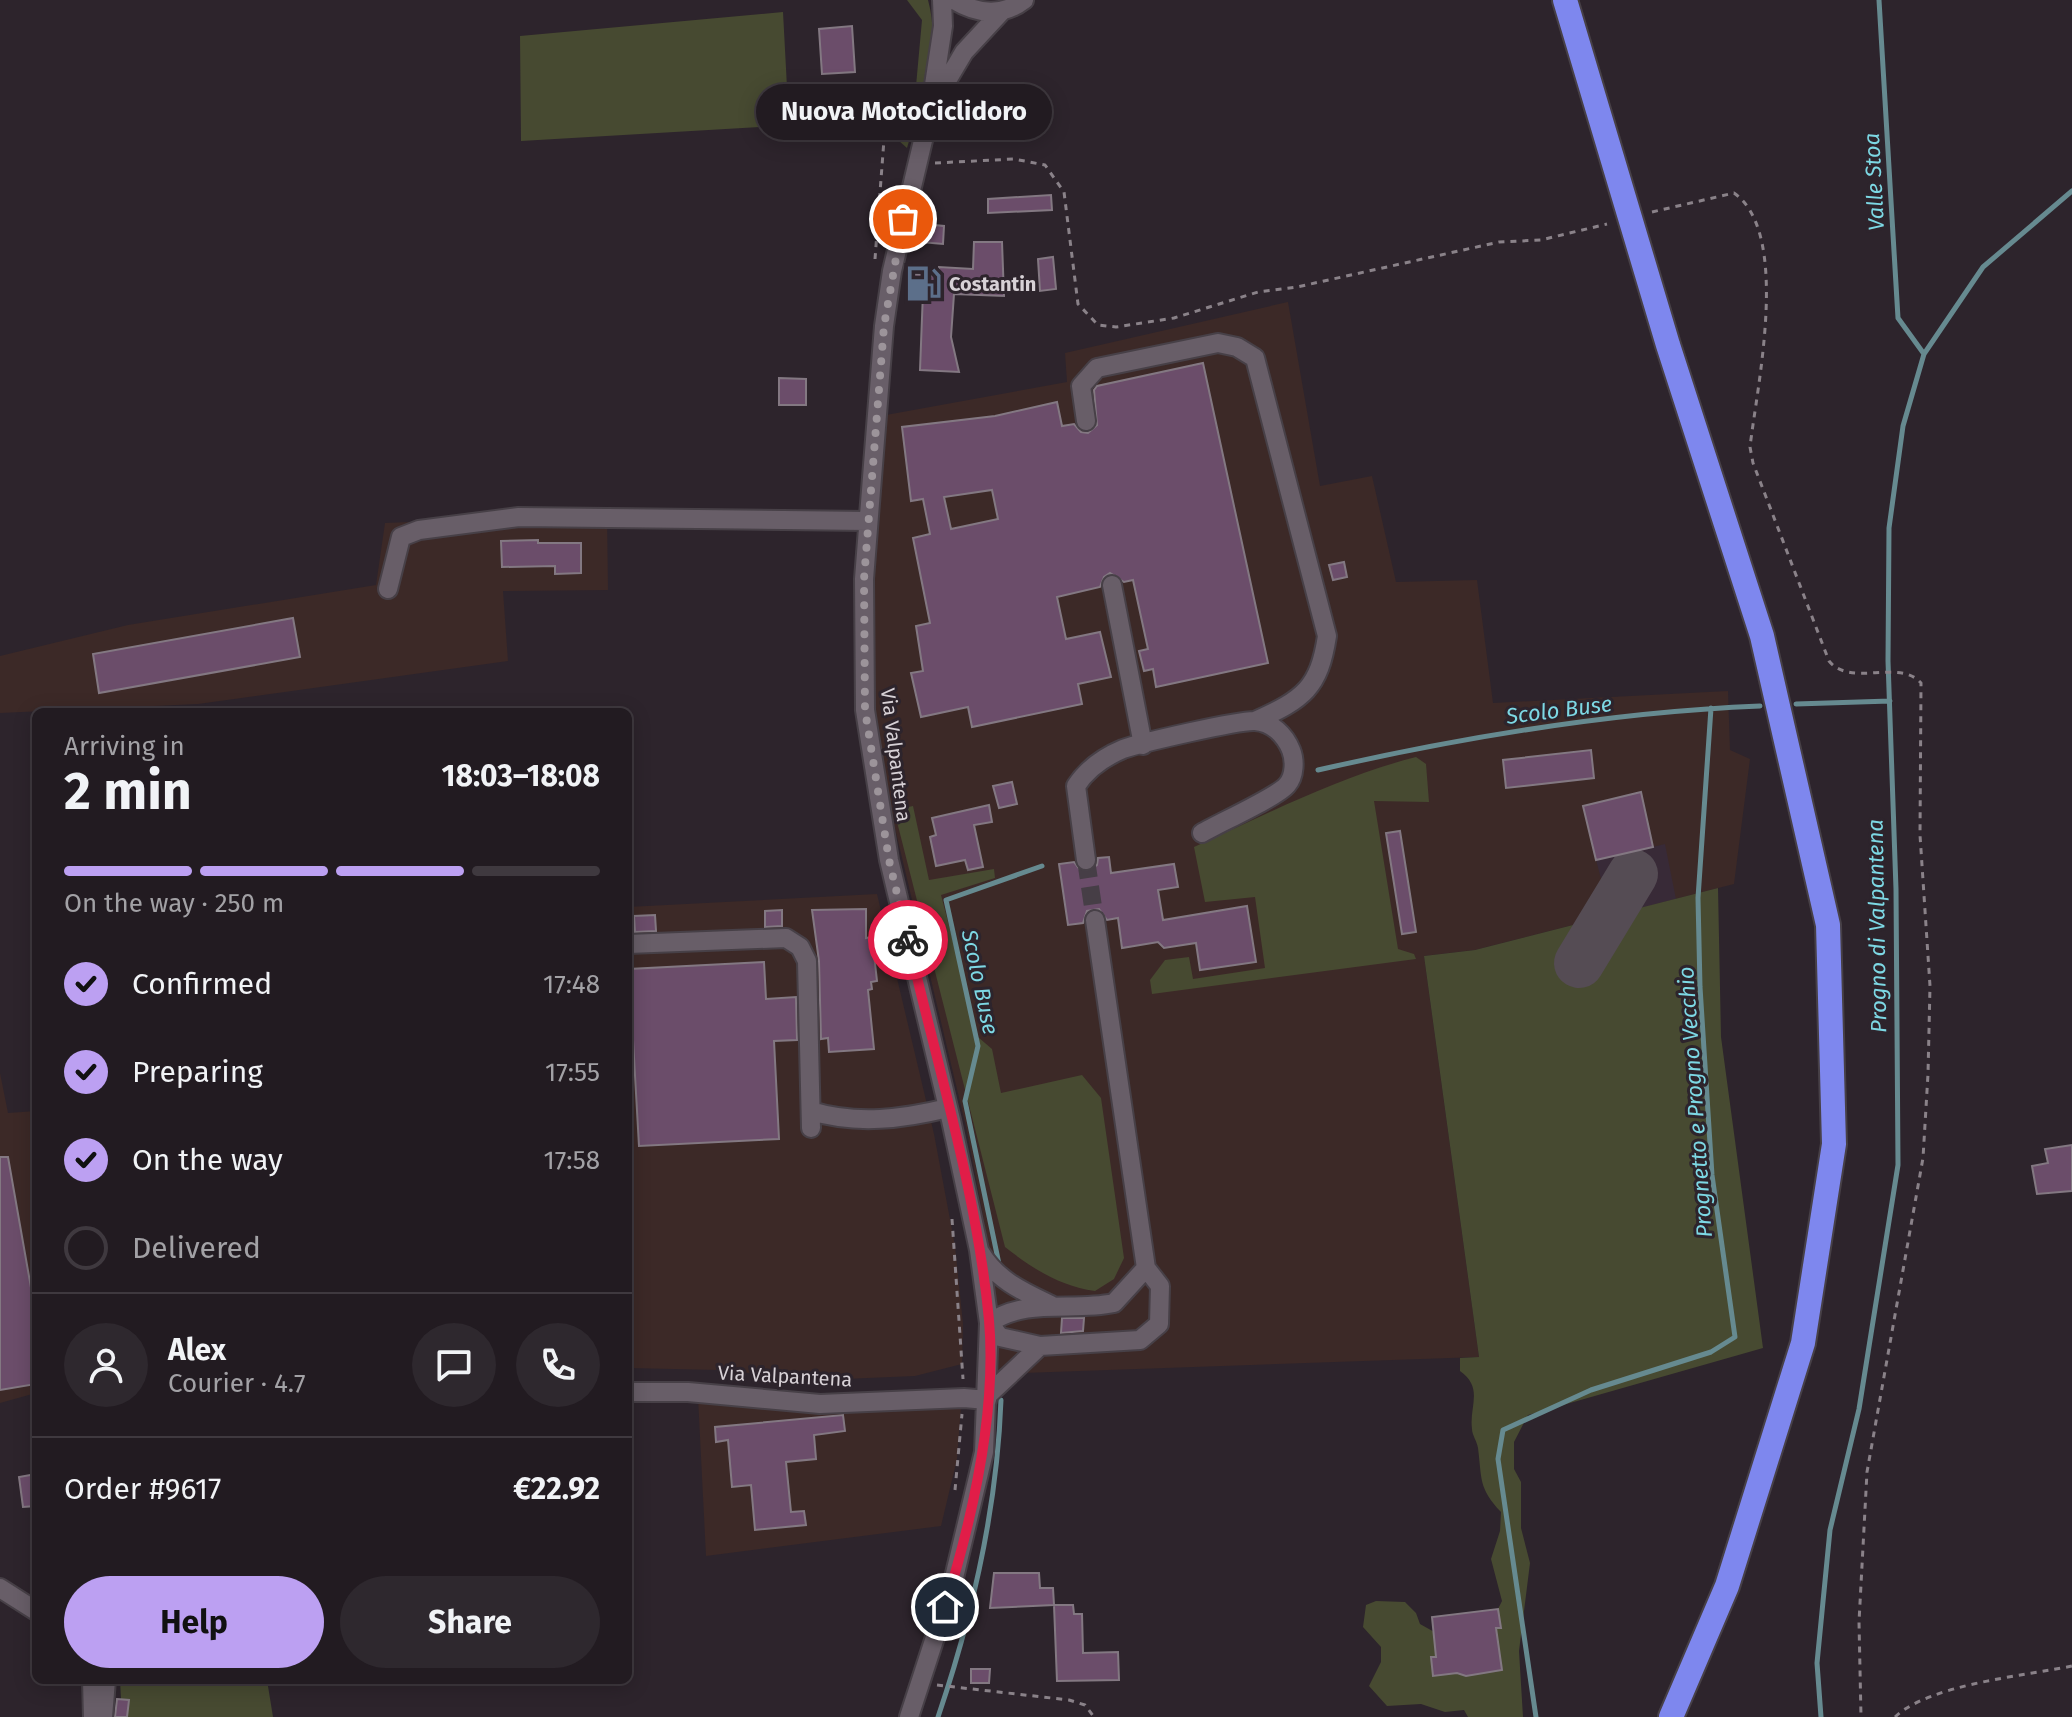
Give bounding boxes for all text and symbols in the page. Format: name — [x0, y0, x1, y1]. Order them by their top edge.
callout: Nuova MotoCiclidoro — [755, 83, 1051, 139]
text: Nuova MotoCiclidoro — [781, 96, 1027, 127]
water label: Valle Stoa — [1858, 132, 1890, 232]
pin — [869, 185, 937, 253]
icon: bag — [881, 197, 925, 241]
fuel station icon: Costantin — [904, 265, 942, 303]
place label: Costantin — [949, 272, 1036, 296]
street label: Via Valpantena — [876, 687, 916, 823]
water label: Scolo Buse — [1503, 690, 1614, 730]
text: Arriving in — [64, 731, 185, 762]
text: 18:03–18:08 — [442, 758, 600, 794]
text: 2 min — [64, 760, 192, 823]
water label: Progno di Valpantena — [1862, 819, 1892, 1033]
text: On the way · 250 m — [64, 888, 284, 919]
courier — [868, 900, 948, 980]
icon: bike — [886, 918, 930, 962]
water label: Scolo Buse — [956, 926, 1004, 1037]
icon: check — [64, 962, 108, 1006]
text: Confirmed — [132, 966, 272, 1002]
water label: Prognetto e Progno Vecchio — [1672, 966, 1718, 1238]
text: 17:48 — [543, 969, 600, 1000]
icon: check — [64, 1050, 108, 1094]
text: Preparing — [132, 1054, 263, 1090]
text: 17:55 — [545, 1057, 600, 1088]
icon: check — [64, 1138, 108, 1182]
text: On the way — [132, 1142, 283, 1178]
text: 17:58 — [544, 1145, 600, 1176]
text: Delivered — [132, 1230, 261, 1266]
button: person — [64, 1323, 148, 1407]
button: chat — [412, 1323, 496, 1407]
button: phone — [516, 1323, 600, 1407]
text: Alex — [168, 1332, 226, 1368]
street label: Via Valpantena — [717, 1360, 853, 1392]
text: Courier · 4.7 — [168, 1368, 306, 1399]
text: Order #9617 — [64, 1471, 221, 1507]
text: €22.92 — [513, 1471, 600, 1507]
pin — [911, 1573, 979, 1641]
button: Help — [64, 1576, 324, 1668]
button: Share — [340, 1576, 600, 1668]
icon: home — [923, 1585, 967, 1629]

